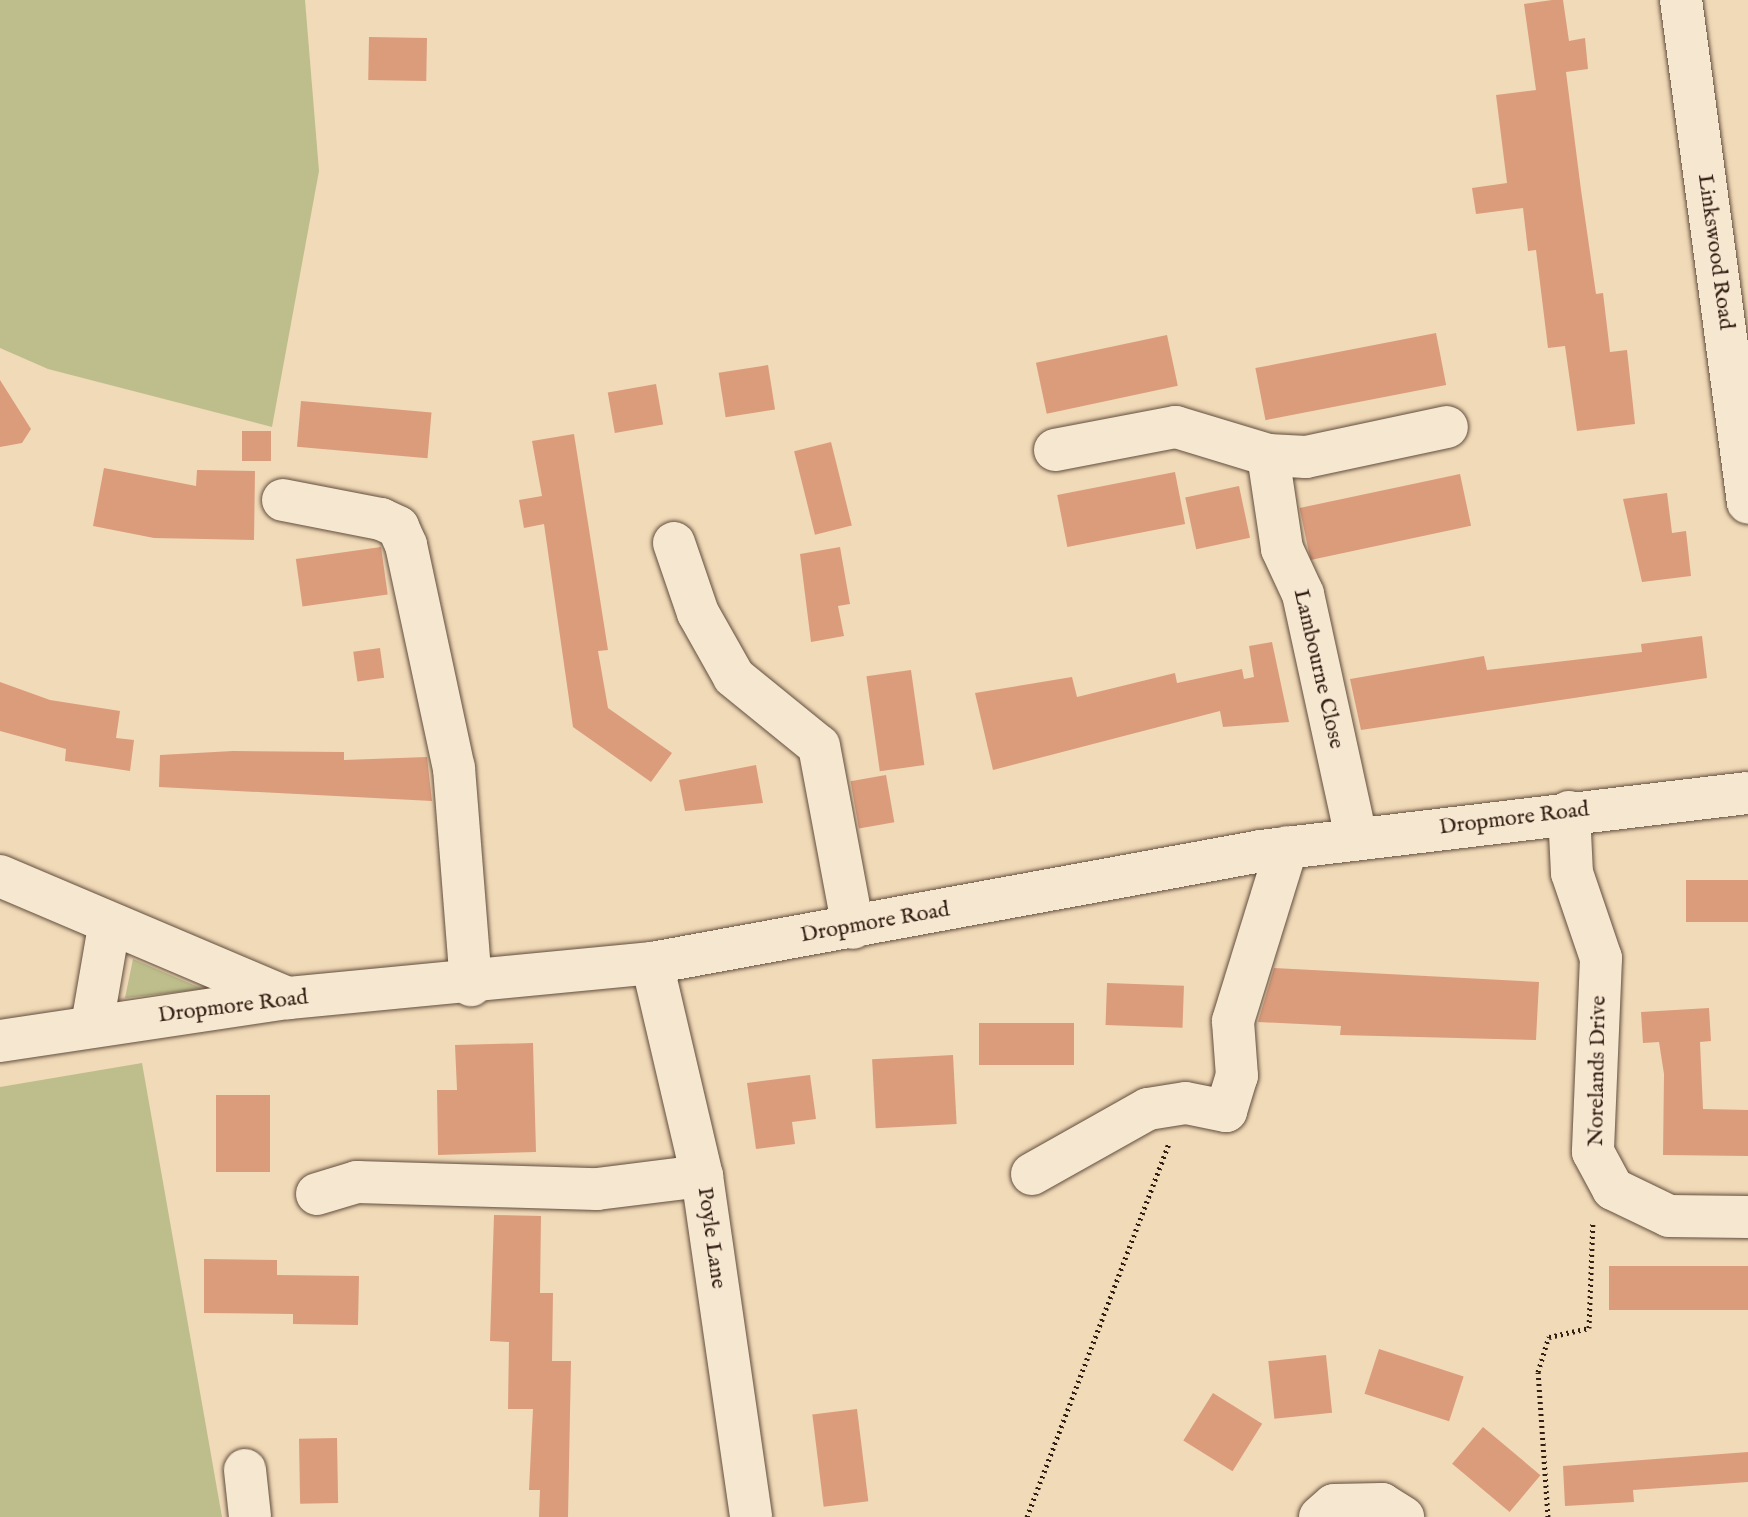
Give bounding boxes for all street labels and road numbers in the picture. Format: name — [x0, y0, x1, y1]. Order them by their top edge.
street label: Linkswood Road — [1691, 172, 1739, 332]
street label: Lambourne Close — [1287, 587, 1349, 751]
street label: Dropmore Road — [1438, 797, 1590, 841]
street label: Dropmore Road — [798, 897, 952, 949]
street label: Dropmore Road — [157, 985, 309, 1029]
street label: Norelands Drive — [1583, 995, 1613, 1147]
street label: Poyle Lane — [691, 1185, 731, 1291]

